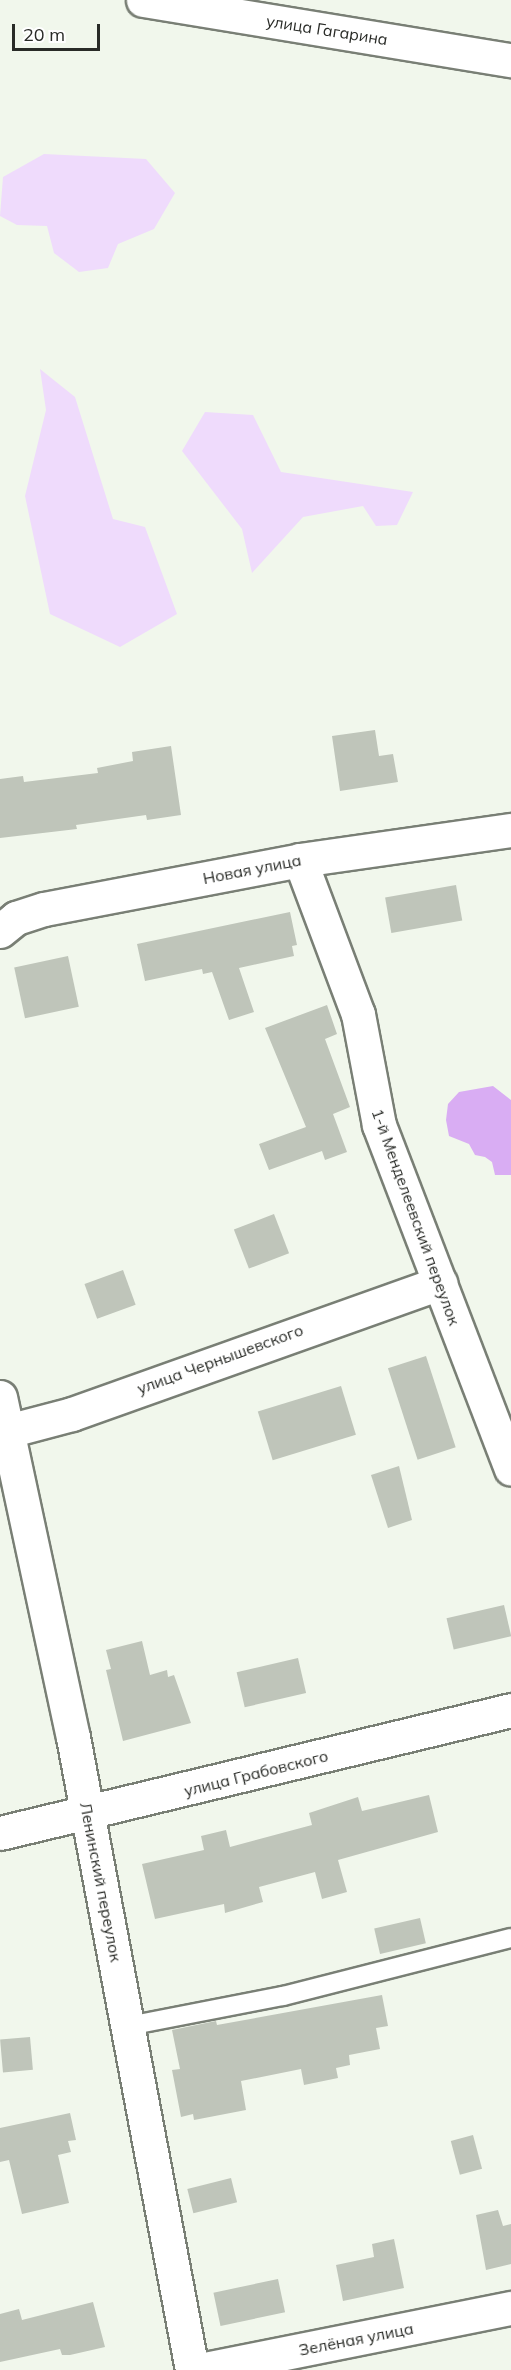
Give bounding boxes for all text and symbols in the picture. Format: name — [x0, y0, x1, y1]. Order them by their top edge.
street label: улица Гагарина — [265, 11, 389, 49]
scale bar — [15, 12, 104, 50]
text: 20 m — [23, 23, 65, 46]
street label: Новая улица — [201, 850, 303, 888]
street label: 1-й Менделеевский переулок — [368, 1106, 464, 1328]
street label: улица Чернышевского — [134, 1320, 306, 1398]
street label: улица Грабовского — [182, 1746, 330, 1800]
street label: Ленинский переулок — [76, 1801, 126, 1963]
street label: Зелёная улица — [297, 2318, 415, 2360]

